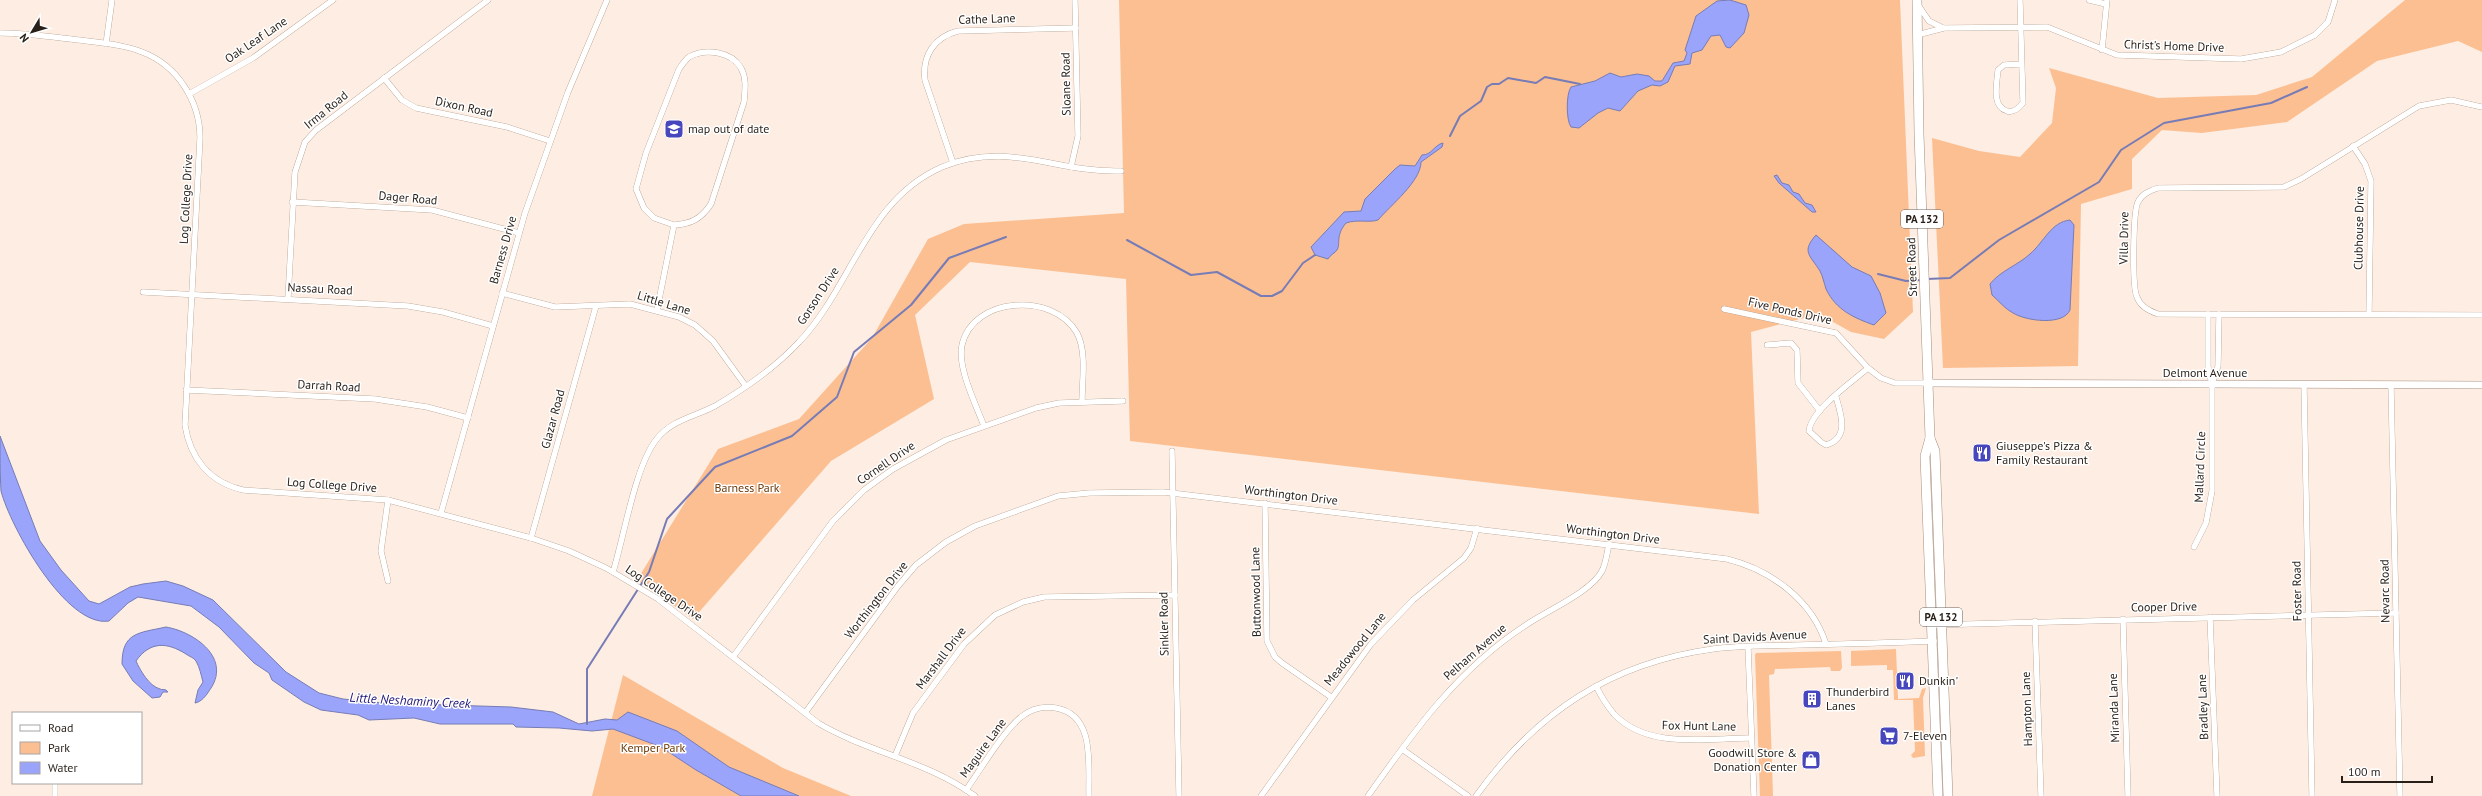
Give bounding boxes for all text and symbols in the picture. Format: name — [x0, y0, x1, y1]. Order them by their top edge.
street label: Cathe Lane — [958, 10, 1016, 27]
north arrow — [12, 12, 52, 52]
street label: Oak Leaf Lane — [222, 13, 290, 66]
text: N — [16, 31, 32, 45]
street label: Christ's Home Drive — [2124, 36, 2224, 55]
street label: Sloane Road — [1057, 52, 1074, 116]
street label: Irma Road — [301, 87, 351, 132]
street label: Dixon Road — [434, 93, 494, 120]
school or university icon: map out of date — [663, 118, 685, 140]
place label: map out of date — [688, 121, 769, 136]
street label: Log College Drive — [176, 154, 195, 244]
street label: Clubhouse Drive — [2350, 186, 2367, 270]
street label: Dager Road — [378, 187, 438, 208]
road number: PA 132 — [1901, 210, 1943, 228]
street label: Villa Drive — [2116, 211, 2131, 266]
street label: Barness Drive — [486, 214, 519, 286]
street label: Street Road — [1903, 237, 1920, 297]
street label: Gorson Drive — [793, 264, 842, 327]
street label: Nassau Road — [287, 279, 353, 298]
street label: Little Lane — [636, 287, 693, 318]
street label: Five Ponds Drive — [1747, 294, 1833, 327]
street label: Delmont Avenue — [2163, 365, 2247, 380]
street label: Darrah Road — [297, 376, 361, 395]
street label: Glazar Road — [537, 388, 568, 450]
street label: Mallard Circle — [2191, 431, 2208, 503]
street label: Cornell Drive — [854, 438, 918, 487]
place label: Giuseppe's Pizza & Family Restaurant — [1996, 438, 2093, 467]
restaurant icon: Giuseppe's Pizza & Family Restaurant — [1971, 442, 1993, 464]
street label: Log College Drive — [287, 474, 377, 495]
park label: Barness Park — [714, 480, 780, 495]
street label: Worthington Drive — [1243, 481, 1339, 508]
street label: Worthington Drive — [1565, 520, 1661, 547]
street label: Buttonwood Lane — [1247, 547, 1264, 637]
street label: Worthington Drive — [841, 558, 911, 641]
street label: Nevarc Road — [2376, 559, 2393, 623]
street label: Log College Drive — [623, 561, 706, 624]
street label: Foster Road — [2288, 561, 2305, 621]
street label: Sinkler Road — [1155, 592, 1172, 656]
street label: Cooper Drive — [2131, 598, 2197, 615]
road number: PA 132 — [1920, 608, 1962, 626]
street label: Meadowood Lane — [1320, 609, 1389, 688]
street label: Pelham Avenue — [1440, 620, 1509, 683]
street label: Marshall Drive — [912, 624, 969, 692]
street label: Saint Davids Avenue — [1703, 626, 1807, 647]
restaurant icon: Dunkin' — [1894, 670, 1916, 692]
street label: Hampton Lane — [2018, 671, 2035, 747]
place label: Dunkin' — [1919, 673, 1958, 688]
street label: Miranda Lane — [2105, 673, 2122, 743]
street label: Bradley Lane — [2194, 674, 2211, 740]
place label: Thunderbird Lanes — [1826, 684, 1889, 713]
building icon: Thunderbird Lanes — [1801, 688, 1823, 710]
water label: Little Neshaminy Creek — [349, 689, 472, 712]
legend — [12, 712, 142, 784]
street label: Maguire Lane — [956, 715, 1009, 780]
street label: Fox Hunt Lane — [1662, 717, 1736, 734]
text: Road — [48, 720, 73, 735]
supermarket icon: 7-Eleven — [1878, 725, 1900, 747]
place label: 7-Eleven — [1903, 728, 1947, 743]
text: Park — [48, 740, 70, 755]
park label: Kemper Park — [621, 740, 686, 755]
place label: Goodwill Store & Donation Center — [1708, 745, 1797, 774]
shop icon: Goodwill Store & Donation Center — [1800, 749, 1822, 771]
scale bar — [2342, 758, 2432, 784]
text: Water — [48, 760, 78, 775]
text: 100 m — [2348, 764, 2381, 779]

